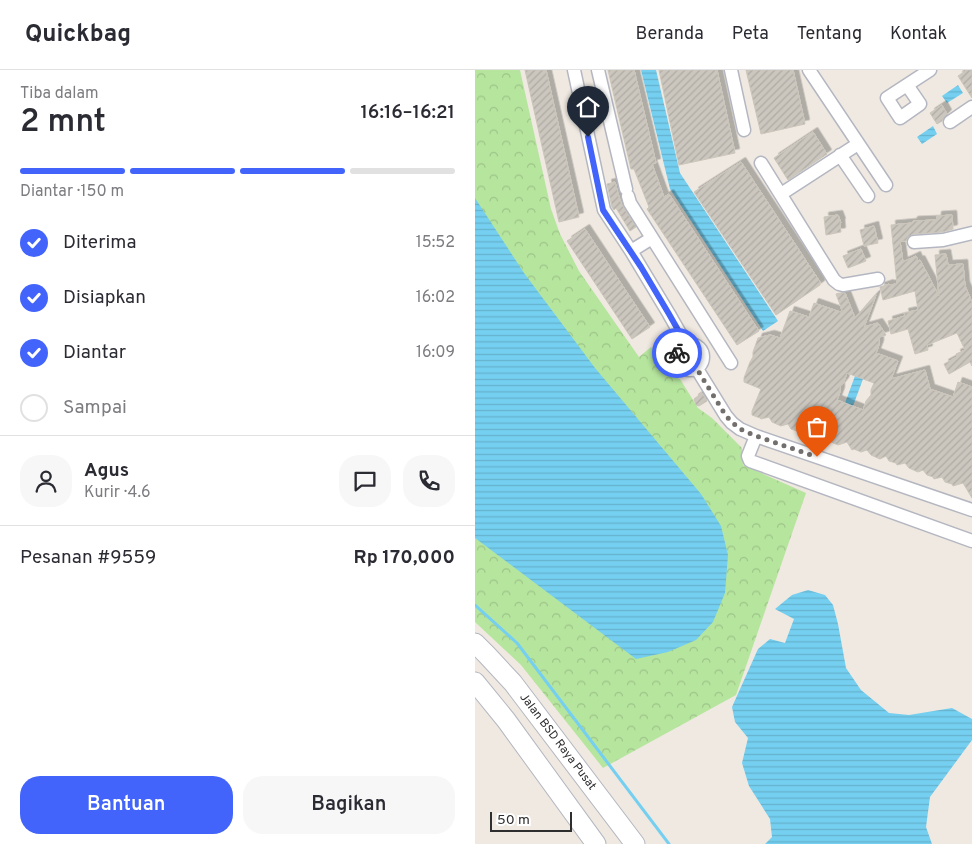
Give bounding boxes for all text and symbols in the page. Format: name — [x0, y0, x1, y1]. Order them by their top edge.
text: Quickbag — [25, 20, 131, 50]
text: Beranda — [635, 23, 704, 46]
text: Peta — [732, 23, 769, 46]
text: Tentang — [797, 23, 862, 46]
text: Kontak — [890, 23, 947, 46]
text: Tiba dalam — [20, 84, 99, 104]
pin — [567, 86, 609, 137]
icon: home — [574, 93, 602, 121]
text: 16:16–16:21 — [360, 101, 455, 125]
text: 2 mnt — [20, 103, 106, 143]
text: Diantar · 150 m — [20, 182, 124, 202]
icon: check — [20, 229, 48, 257]
text: Diterima — [63, 231, 137, 255]
text: 15:52 — [416, 233, 455, 253]
icon: check — [20, 284, 48, 312]
text: Disiapkan — [63, 286, 146, 310]
text: 16:02 — [416, 288, 455, 308]
courier — [652, 328, 702, 378]
icon: check — [20, 339, 48, 367]
icon: bike — [663, 339, 691, 367]
text: Diantar — [63, 341, 126, 365]
text: 16:09 — [416, 343, 455, 363]
text: Sampai — [63, 396, 127, 420]
pin — [796, 406, 838, 457]
icon: bag — [803, 413, 831, 441]
button: person — [20, 455, 72, 507]
button: chat — [339, 455, 391, 507]
button: phone — [403, 455, 455, 507]
text: Agus — [84, 459, 129, 483]
text: Kurir · 4.6 — [84, 483, 151, 503]
text: Pesanan #9559 — [20, 546, 156, 570]
text: Rp 170,000 — [354, 546, 455, 570]
street label: Jalan BSD Raya Pusat — [516, 690, 600, 794]
button: Bantuan — [20, 776, 233, 834]
button: Bagikan — [243, 776, 455, 834]
scale bar — [490, 809, 573, 832]
text: 50 m — [497, 812, 530, 829]

